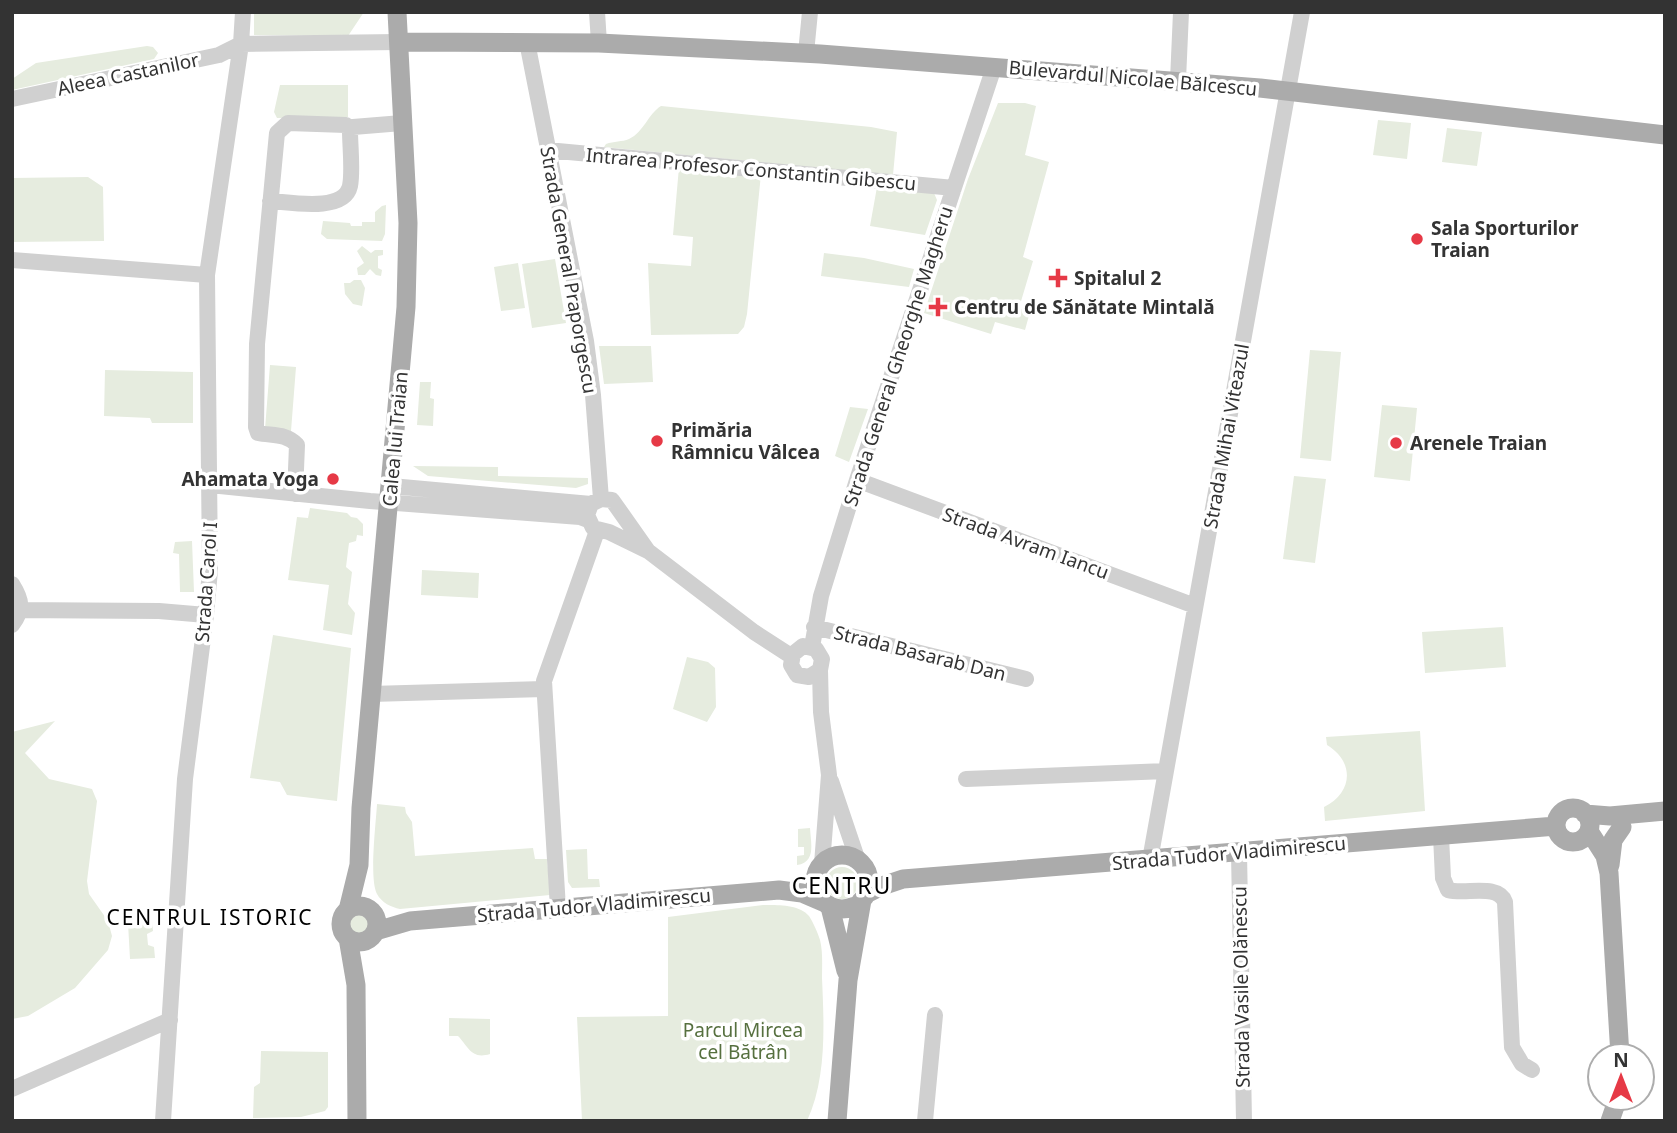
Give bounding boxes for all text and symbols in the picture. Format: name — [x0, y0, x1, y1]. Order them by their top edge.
street label: Aleea Castanilor — [55, 46, 201, 102]
street label: Bulevardul Nicolae Bălcescu — [1008, 54, 1258, 102]
street label: Intrarea Profesor Constantin Gibescu — [585, 142, 917, 196]
street label: Strada General Praporgescu — [534, 144, 604, 396]
street label: Strada General Gheorghe Magheru — [837, 203, 959, 509]
place label: Sala Sporturilor Traian — [1431, 215, 1579, 263]
marker: Sala Sporturilor Traian — [1409, 231, 1425, 247]
place label: Spitalul 2 — [1074, 265, 1161, 291]
marker: Spitalul 2 — [1048, 268, 1068, 288]
place label: Centru de Sănătate Mintală — [954, 294, 1215, 320]
marker: Centru de Sănătate Mintală — [928, 297, 948, 317]
street label: Strada Mihai Viteazul — [1197, 342, 1255, 530]
street label: Calea lui Traian — [376, 370, 414, 508]
place label: Primăria Râmnicu Vâlcea — [671, 417, 820, 465]
place label: Arenele Traian — [1410, 430, 1547, 456]
marker: Primăria Râmnicu Vâlcea — [649, 433, 665, 449]
marker: Arenele Traian — [1388, 435, 1404, 451]
place label: Ahamata Yoga — [181, 466, 319, 492]
marker: Ahamata Yoga — [325, 471, 341, 487]
street label: Strada Avram Iancu — [939, 501, 1113, 585]
street label: Strada Carol I — [189, 521, 223, 643]
street label: Strada Basarab Dan — [831, 619, 1009, 687]
street label: Strada Tudor Vladimirescu — [1111, 830, 1347, 876]
district label: CENTRU — [792, 869, 892, 901]
street label: Strada Tudor Vladimirescu — [476, 882, 712, 928]
street label: Strada Vasile Olănescu — [1226, 886, 1256, 1088]
district label: CENTRUL ISTORIC — [106, 903, 314, 931]
park label: Parcul Mircea cel Bătrân — [683, 1017, 803, 1065]
north arrow — [1586, 1042, 1656, 1112]
text: N — [1613, 1047, 1629, 1073]

